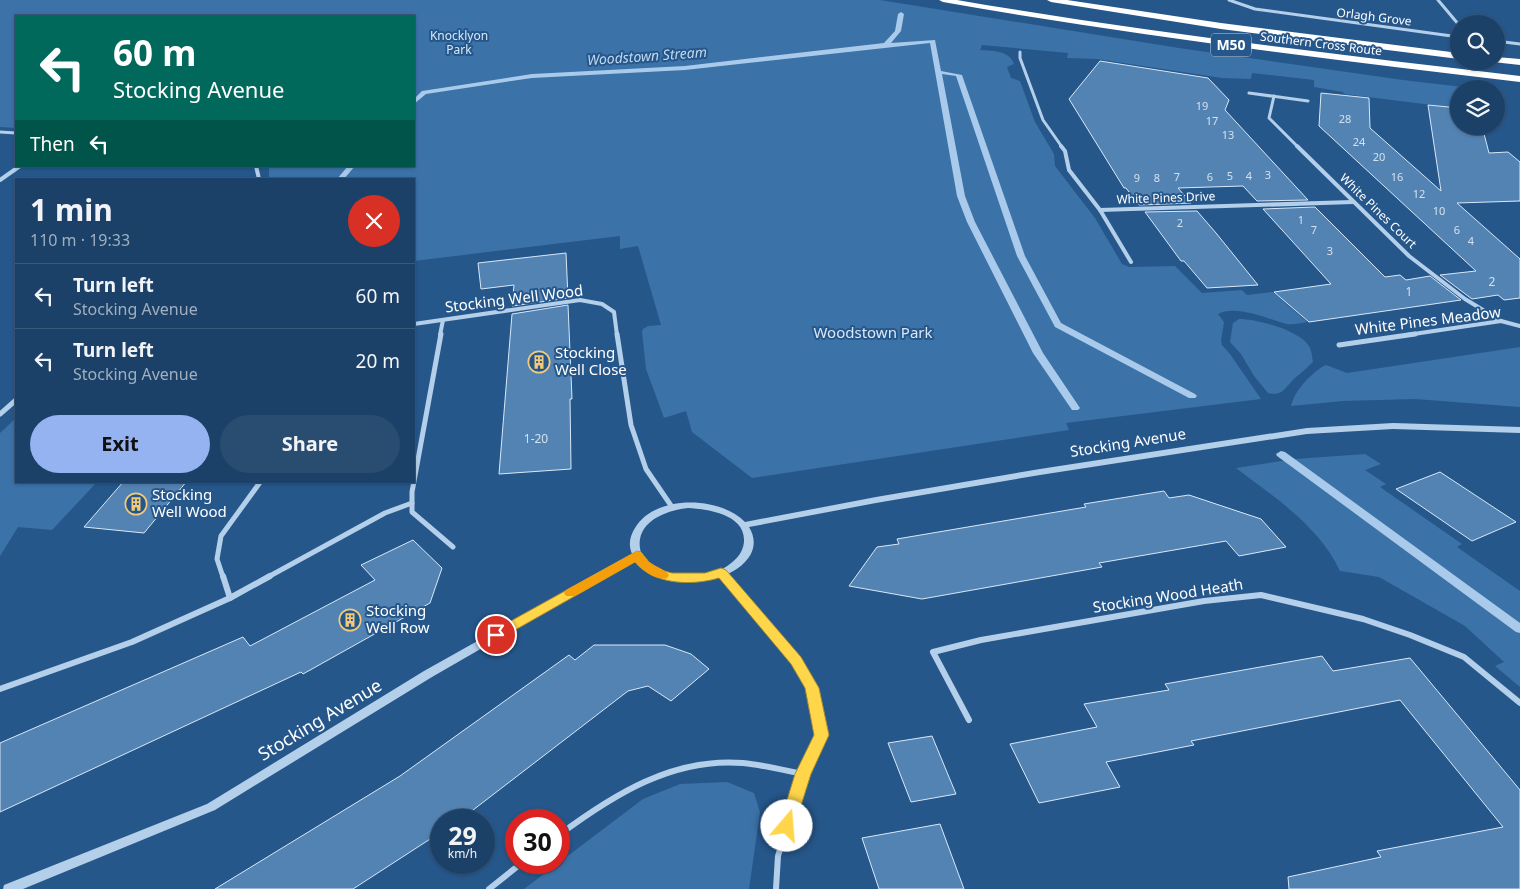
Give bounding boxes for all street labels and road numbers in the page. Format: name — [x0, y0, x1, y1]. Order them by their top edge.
street label: Orlagh Grove — [1336, 3, 1413, 30]
street label: Southern Cross Route — [1259, 28, 1383, 59]
road number: M50 — [1211, 34, 1251, 56]
street label: White Pines Court — [1336, 169, 1421, 252]
street label: White Pines Drive — [1116, 187, 1216, 208]
street label: Stocking Well Wood — [444, 280, 584, 316]
street label: White Pines Meadow — [1354, 301, 1502, 339]
street label: Stocking Avenue — [1069, 423, 1187, 461]
street label: Stocking Wood Heath — [1091, 573, 1244, 617]
street label: Stocking Avenue — [253, 673, 386, 766]

